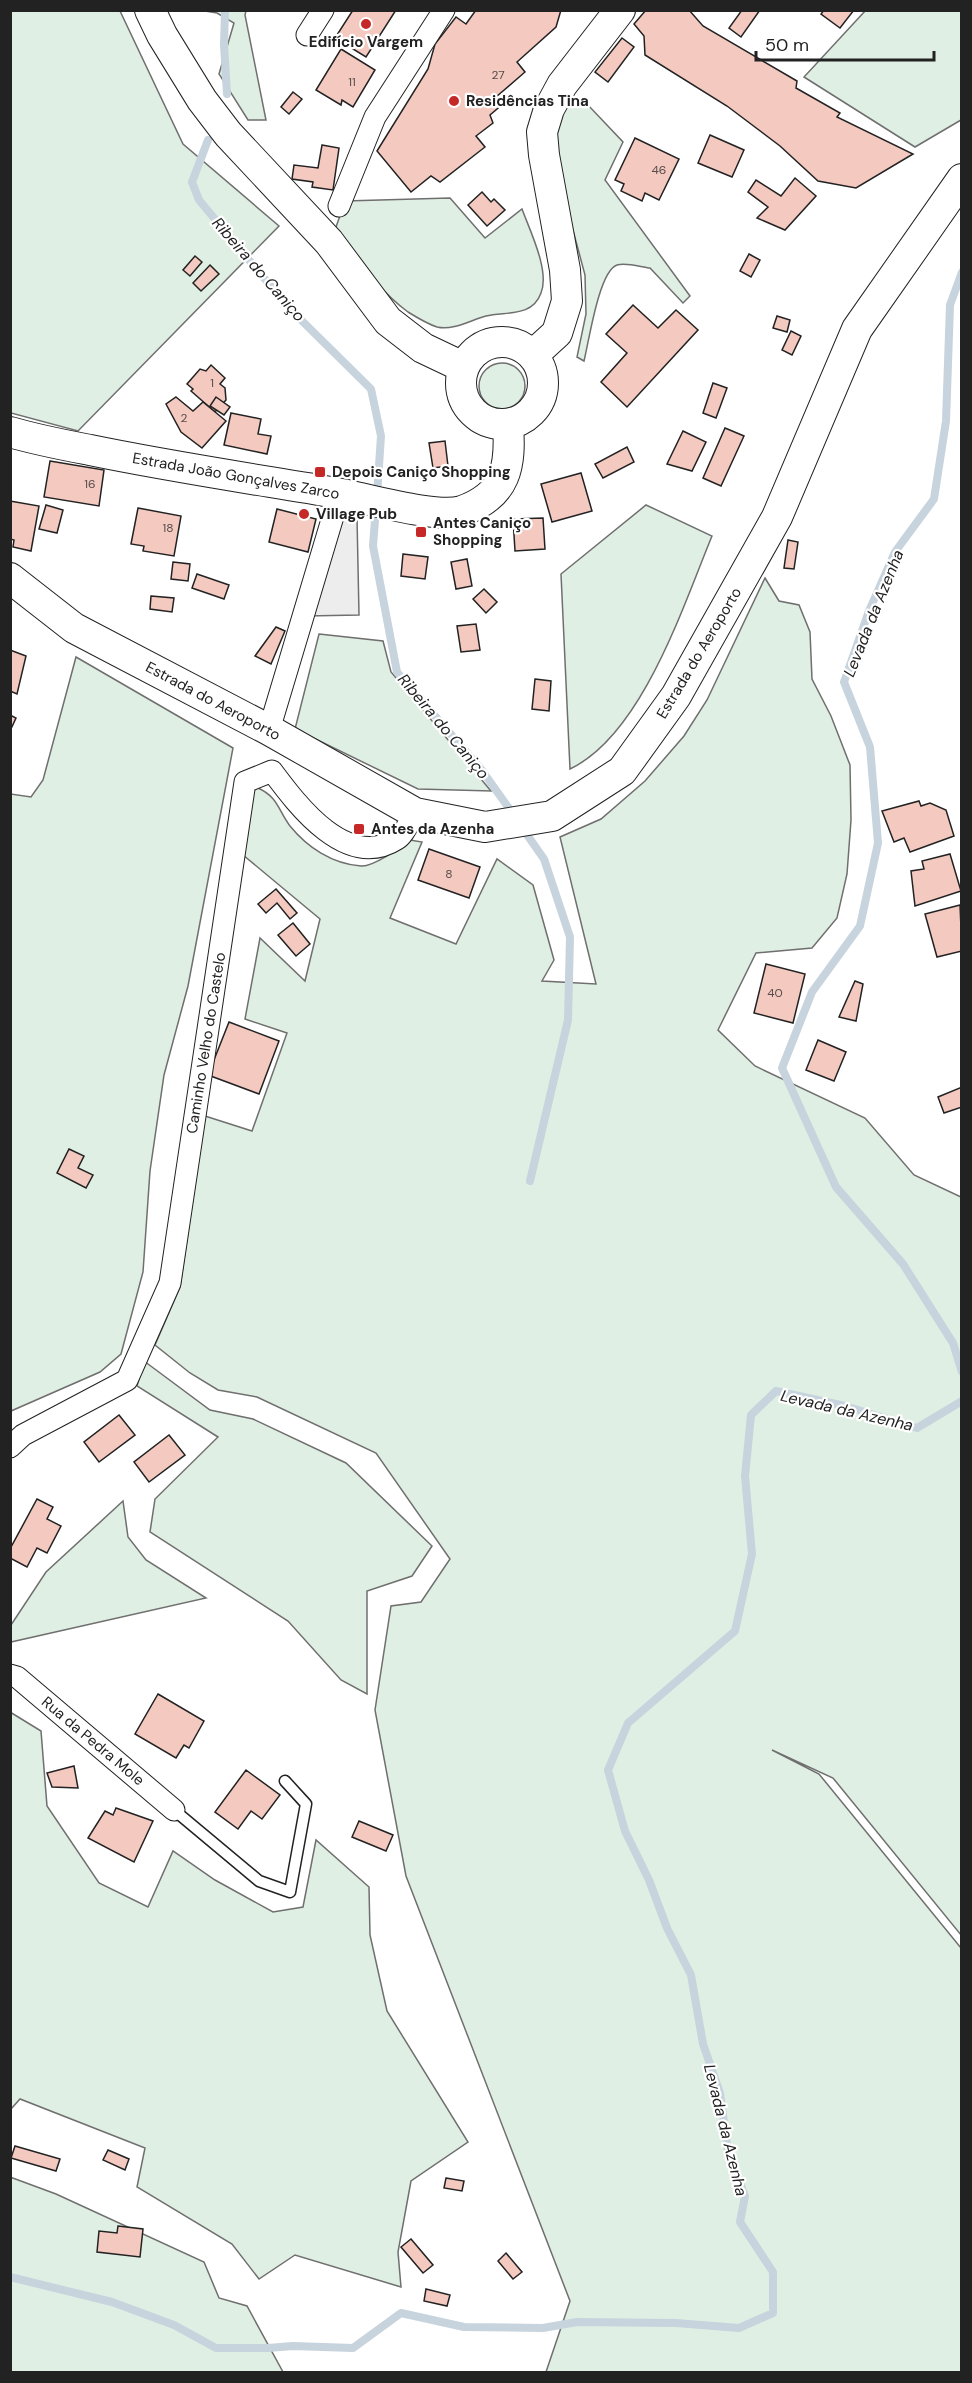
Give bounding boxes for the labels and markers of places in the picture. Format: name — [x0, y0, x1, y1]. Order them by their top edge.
marker: Edifício Vargem — [359, 17, 373, 31]
place label: Edifício Vargem — [309, 32, 423, 52]
place label: Residências Tina — [466, 91, 589, 111]
marker: Residências Tina — [447, 94, 461, 108]
place label: Depois Caniço Shopping — [332, 462, 511, 482]
marker: Depois Caniço Shopping — [313, 465, 327, 479]
place label: Village Pub — [316, 504, 397, 524]
marker: Village Pub — [297, 507, 311, 521]
place label: Antes Caniço Shopping — [433, 513, 531, 550]
marker: Antes Caniço Shopping — [414, 525, 428, 539]
place label: Antes da Azenha — [371, 819, 494, 839]
marker: Antes da Azenha — [352, 822, 366, 836]

